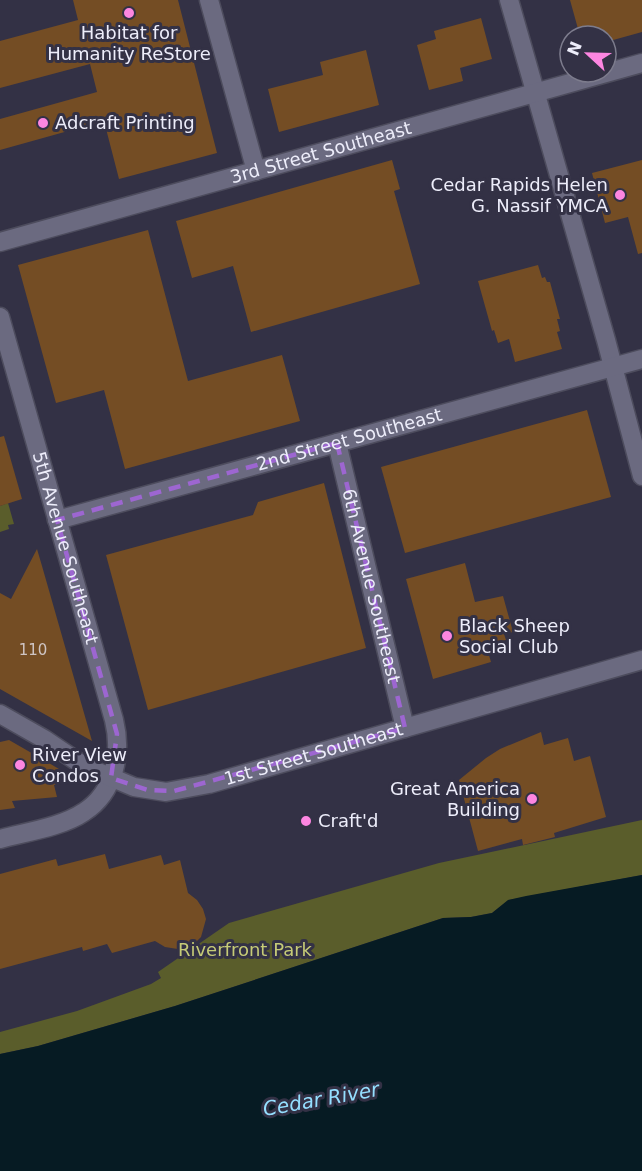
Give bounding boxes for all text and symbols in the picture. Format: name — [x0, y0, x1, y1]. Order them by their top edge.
marker: Habitat for Humanity ReStore — [122, 6, 136, 20]
place label: Habitat for Humanity ReStore — [47, 22, 211, 64]
north arrow — [558, 24, 618, 84]
text: N — [563, 39, 586, 58]
place label: Adcraft Printing — [55, 112, 195, 133]
marker: Adcraft Printing — [36, 116, 50, 130]
street label: 3rd Street Southeast — [228, 117, 414, 187]
place label: Cedar Rapids Helen G. Nassif YMCA — [431, 174, 609, 216]
marker: Cedar Rapids Helen G. Nassif YMCA — [613, 188, 627, 202]
street label: 2nd Street Southeast — [254, 404, 444, 475]
street label: 5th Avenue Southeast — [29, 449, 103, 647]
street label: 6th Avenue Southeast — [338, 487, 405, 685]
place label: Black Sheep Social Club — [459, 615, 570, 657]
marker: Black Sheep Social Club — [440, 629, 454, 643]
house number: 110 — [19, 641, 47, 659]
street label: 1st Street Southeast — [222, 718, 405, 789]
place label: River View Condos — [32, 744, 127, 786]
marker: River View Condos — [13, 758, 27, 772]
place label: Great America Building — [390, 778, 520, 820]
marker: Great America Building — [525, 792, 539, 806]
place label: Craft'd — [318, 810, 378, 831]
marker: Craft'd — [299, 814, 313, 828]
park label: Riverfront Park — [178, 939, 313, 960]
water label: Cedar River — [261, 1077, 383, 1121]

